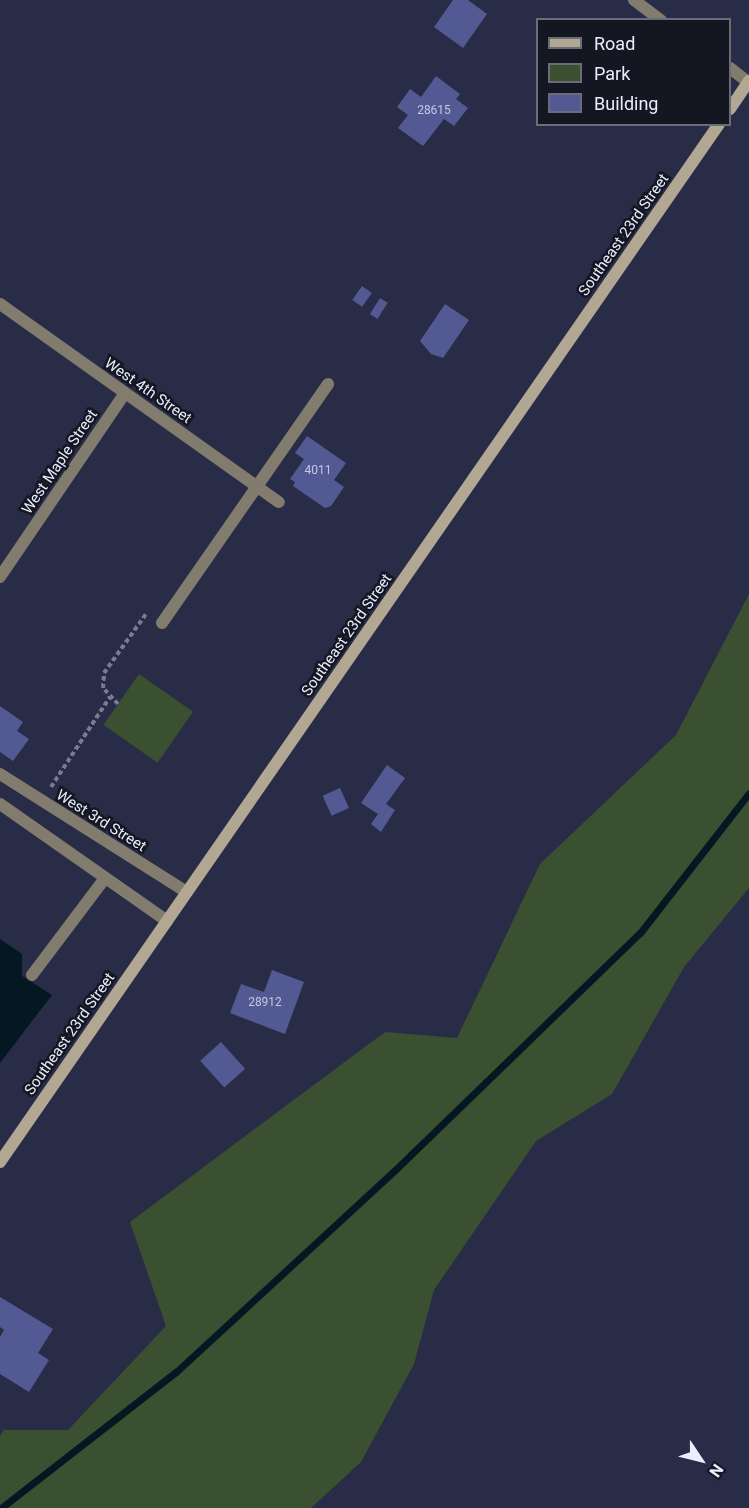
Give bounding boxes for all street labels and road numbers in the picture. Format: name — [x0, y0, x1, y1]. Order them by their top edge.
street label: Southeast 23rd Street — [575, 170, 673, 300]
street label: West 4th Street — [101, 354, 195, 428]
street label: West Maple Street — [18, 406, 102, 518]
street label: Southeast 23rd Street — [298, 570, 396, 700]
street label: West 3rd Street — [53, 786, 149, 856]
street label: Southeast 23rd Street — [21, 969, 119, 1099]

